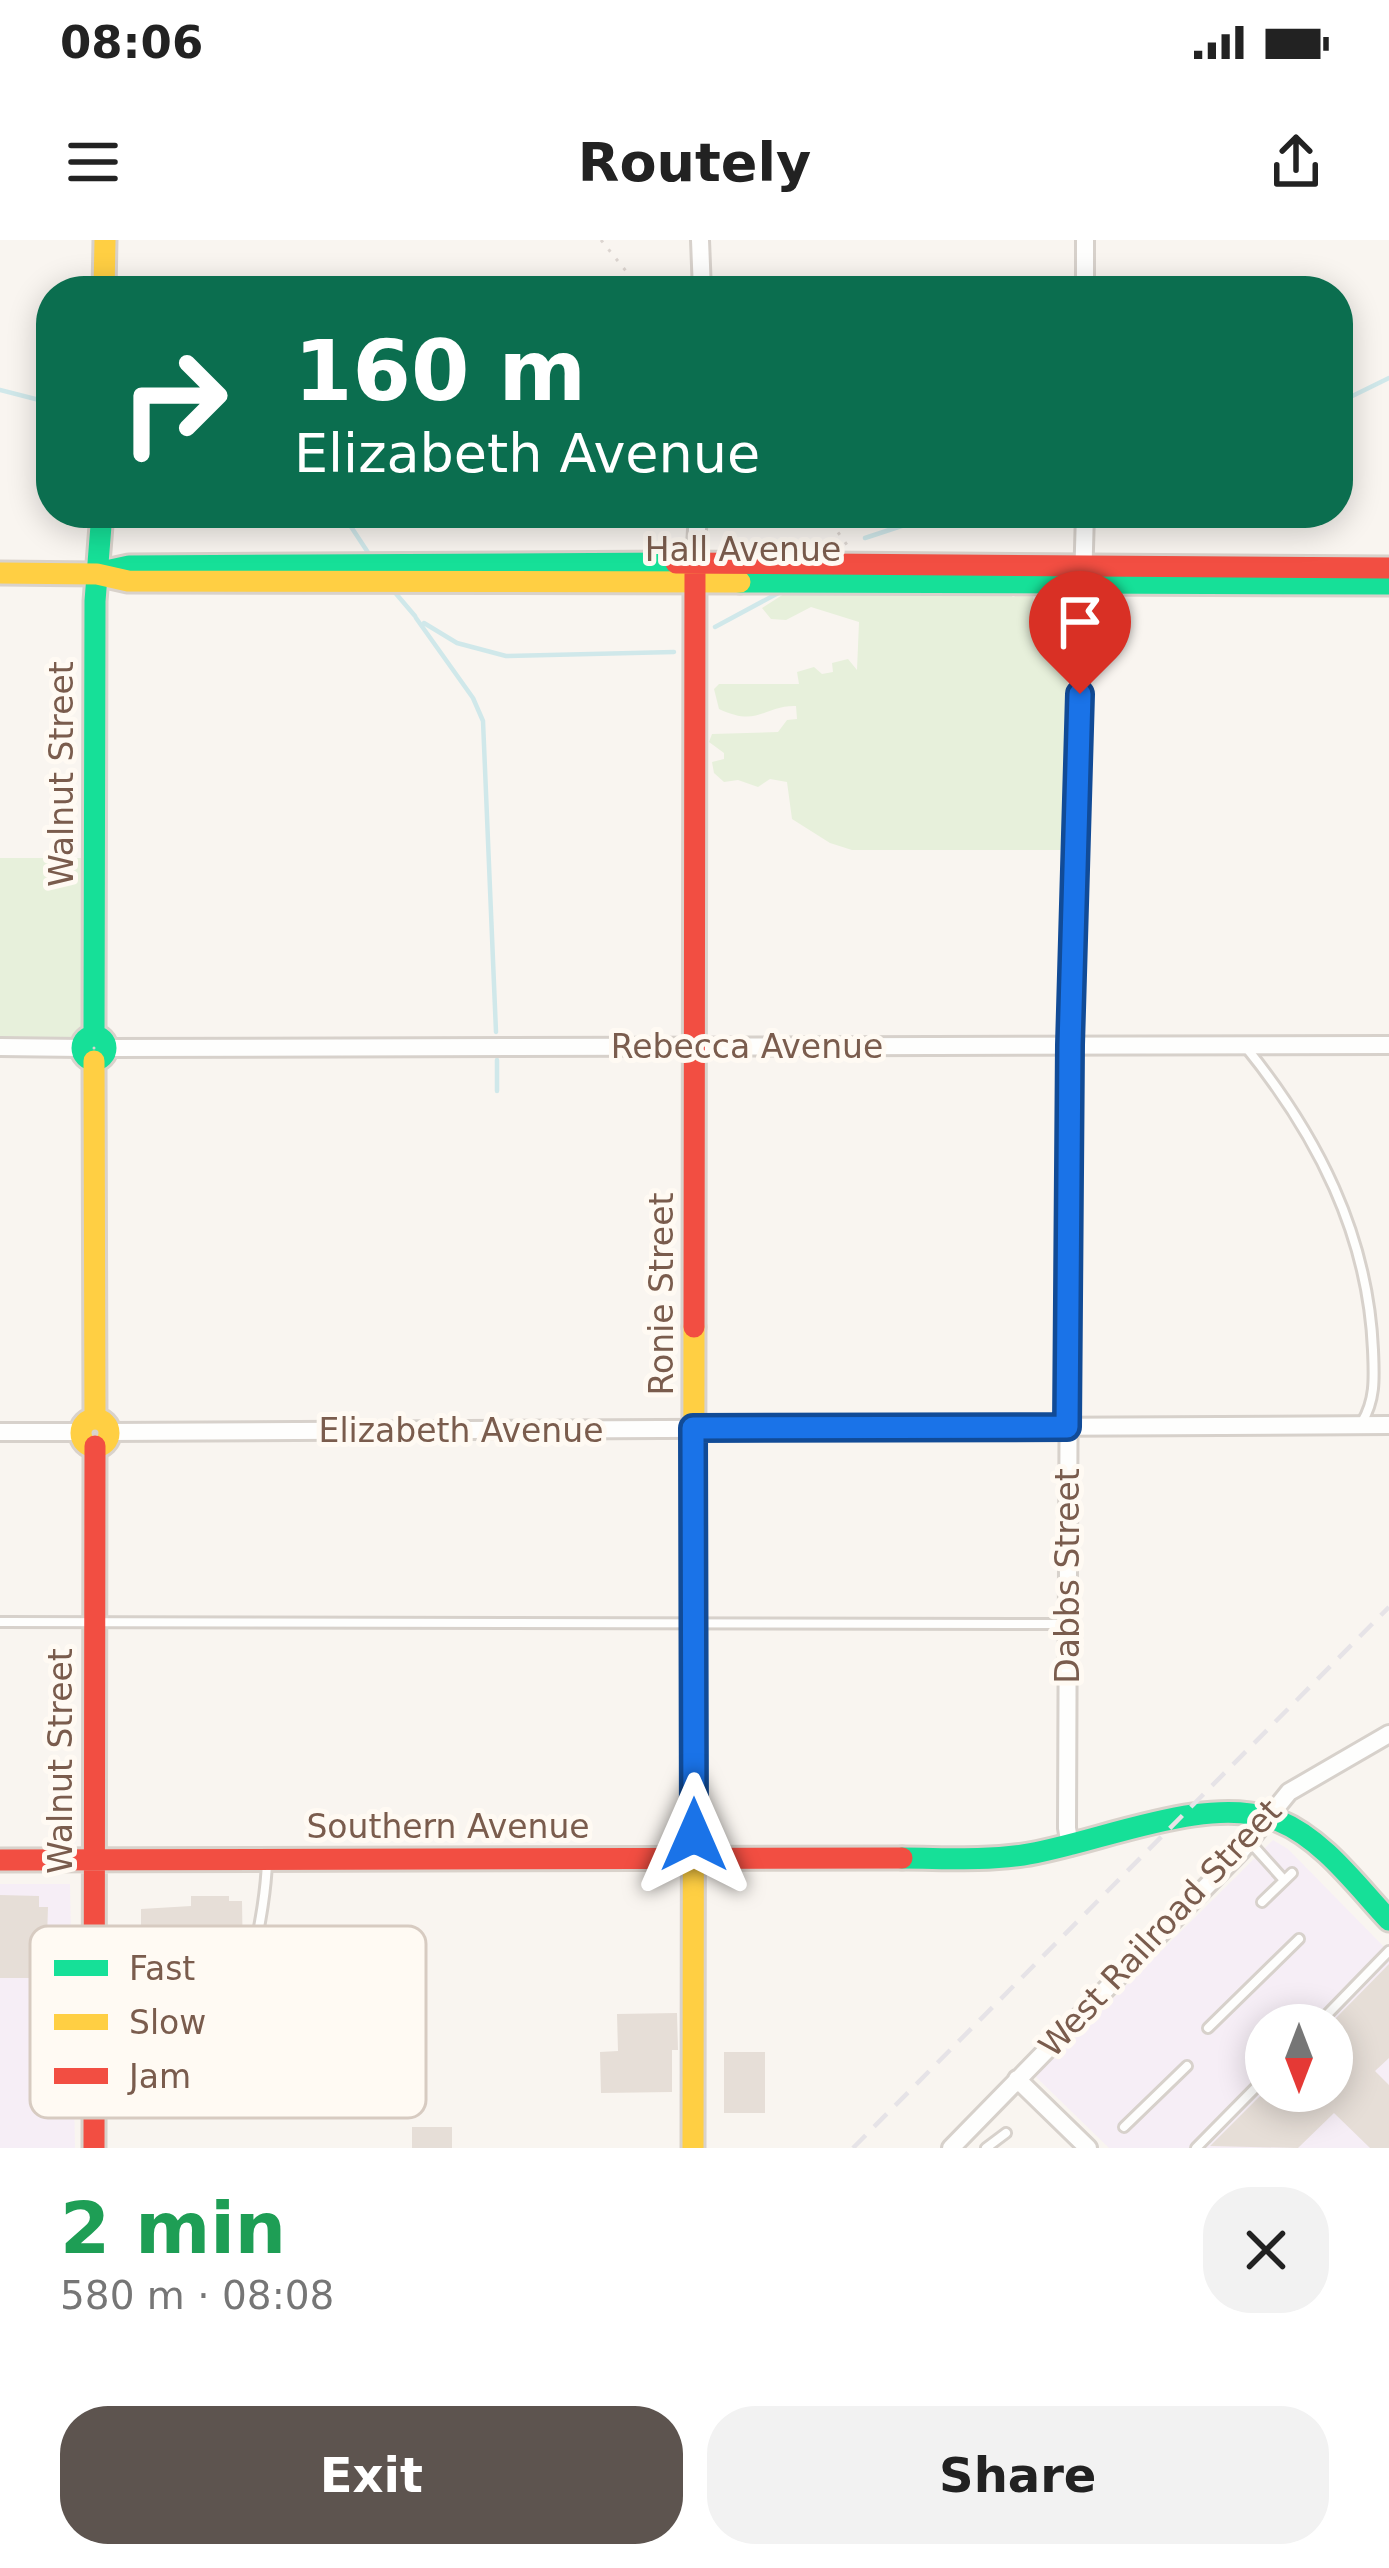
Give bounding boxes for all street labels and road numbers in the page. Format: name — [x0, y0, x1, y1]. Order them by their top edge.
street label: Hall Avenue — [645, 530, 841, 569]
street label: Walnut Street — [42, 661, 81, 887]
street label: Rebecca Avenue — [611, 1027, 883, 1066]
street label: Ronie Street — [642, 1193, 681, 1395]
street label: Elizabeth Avenue — [319, 1411, 603, 1450]
street label: Dabbs Street — [1048, 1468, 1087, 1684]
street label: Walnut Street — [41, 1648, 80, 1874]
street label: West Railroad Street — [1031, 1791, 1289, 2065]
street label: Southern Avenue — [306, 1807, 590, 1846]

